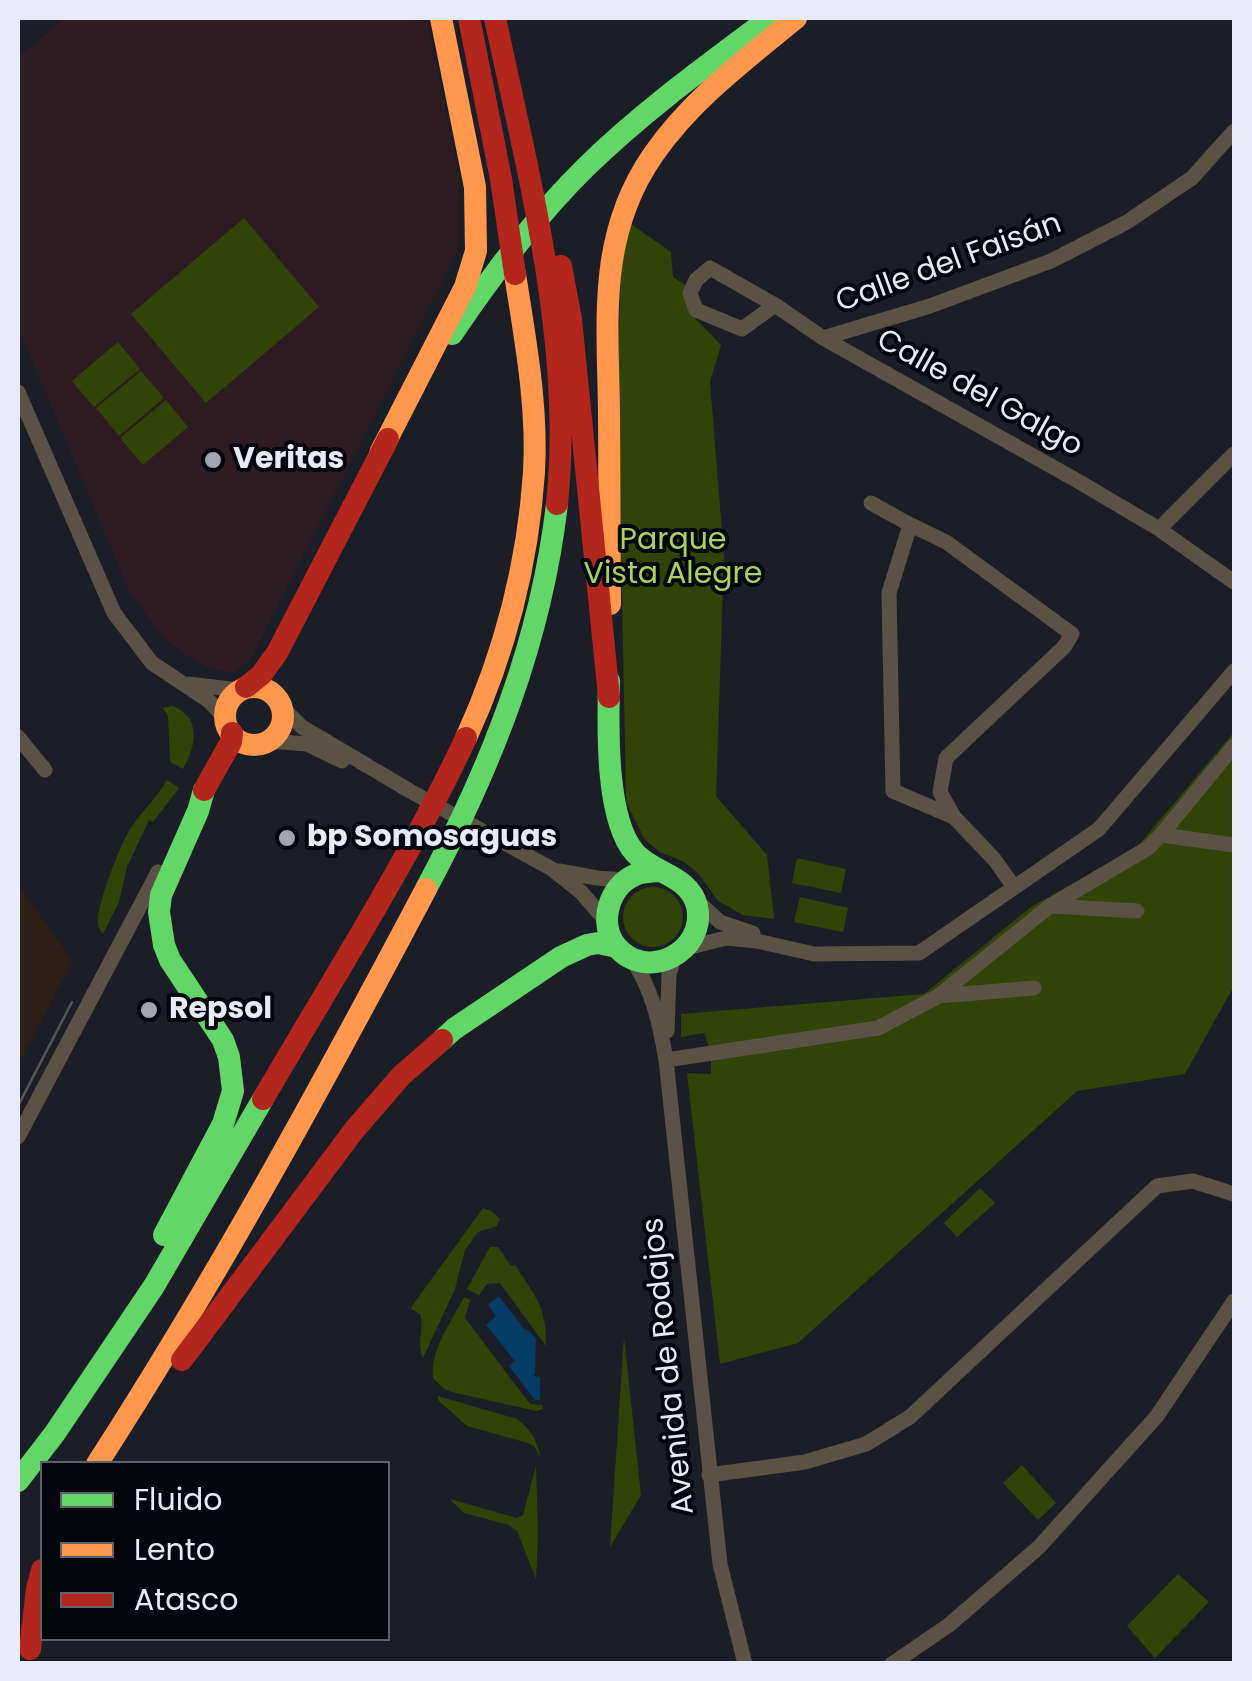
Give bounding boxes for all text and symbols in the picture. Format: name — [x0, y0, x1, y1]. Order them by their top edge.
street label: Calle del Faisán — [831, 207, 1067, 321]
street label: Calle del Galgo — [870, 323, 1088, 465]
place label: Veritas — [233, 442, 344, 478]
marker: Veritas — [202, 449, 224, 471]
park label: Parque Vista Alegre — [584, 523, 762, 594]
place label: bp Somosaguas — [307, 820, 557, 856]
marker: bp Somosaguas — [276, 827, 298, 849]
place label: Repsol — [169, 992, 272, 1028]
marker: Repsol — [138, 999, 160, 1021]
street label: Avenida de Rodajos — [637, 1216, 703, 1516]
legend — [40, 1461, 390, 1641]
text: Fluido — [134, 1478, 223, 1521]
text: Lento — [134, 1528, 215, 1571]
text: Atasco — [134, 1578, 239, 1621]

